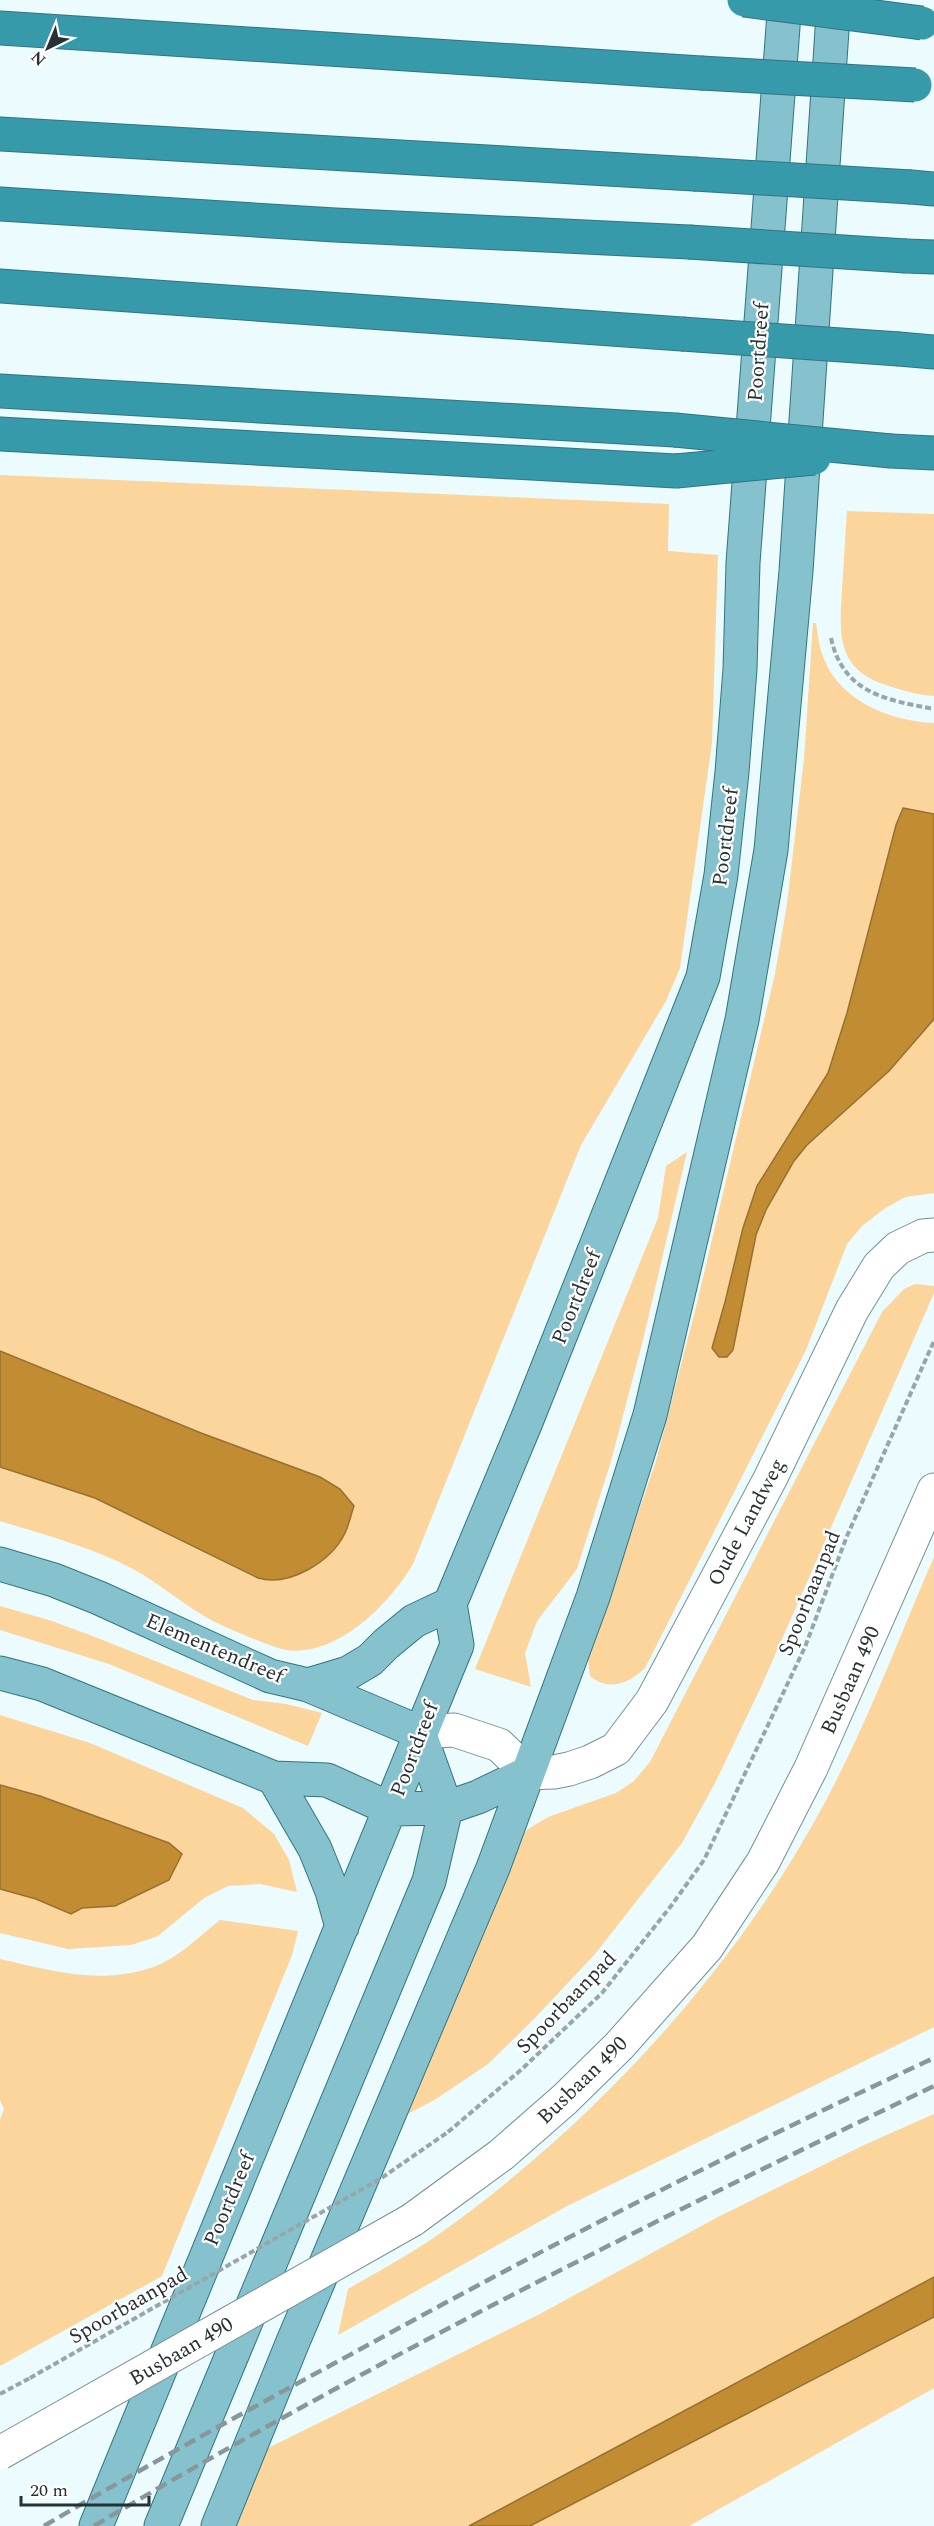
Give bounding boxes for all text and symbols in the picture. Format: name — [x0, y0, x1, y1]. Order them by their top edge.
north arrow — [18, 18, 78, 78]
text: N — [25, 45, 51, 71]
street label: Poortdreef — [740, 300, 779, 403]
street label: Poortdreef — [704, 784, 748, 888]
street label: Poortdreef — [544, 1244, 611, 1349]
street label: Oude Landweg — [700, 1453, 794, 1592]
street label: Spoorbaanpad — [770, 1526, 850, 1661]
street label: Elementendreef — [140, 1605, 291, 1693]
street label: Busbaan 490 — [813, 1621, 889, 1740]
street label: Poortdreef — [382, 1696, 448, 1801]
street label: Spoorbaanpad — [509, 1944, 624, 2062]
street label: Busbaan 490 — [530, 2029, 635, 2132]
street label: Poortdreef — [196, 2146, 265, 2251]
street label: Spoorbaanpad — [63, 2259, 194, 2353]
street label: Busbaan 490 — [123, 2309, 240, 2395]
scale bar — [21, 2469, 148, 2507]
text: 20 m — [30, 2477, 68, 2504]

